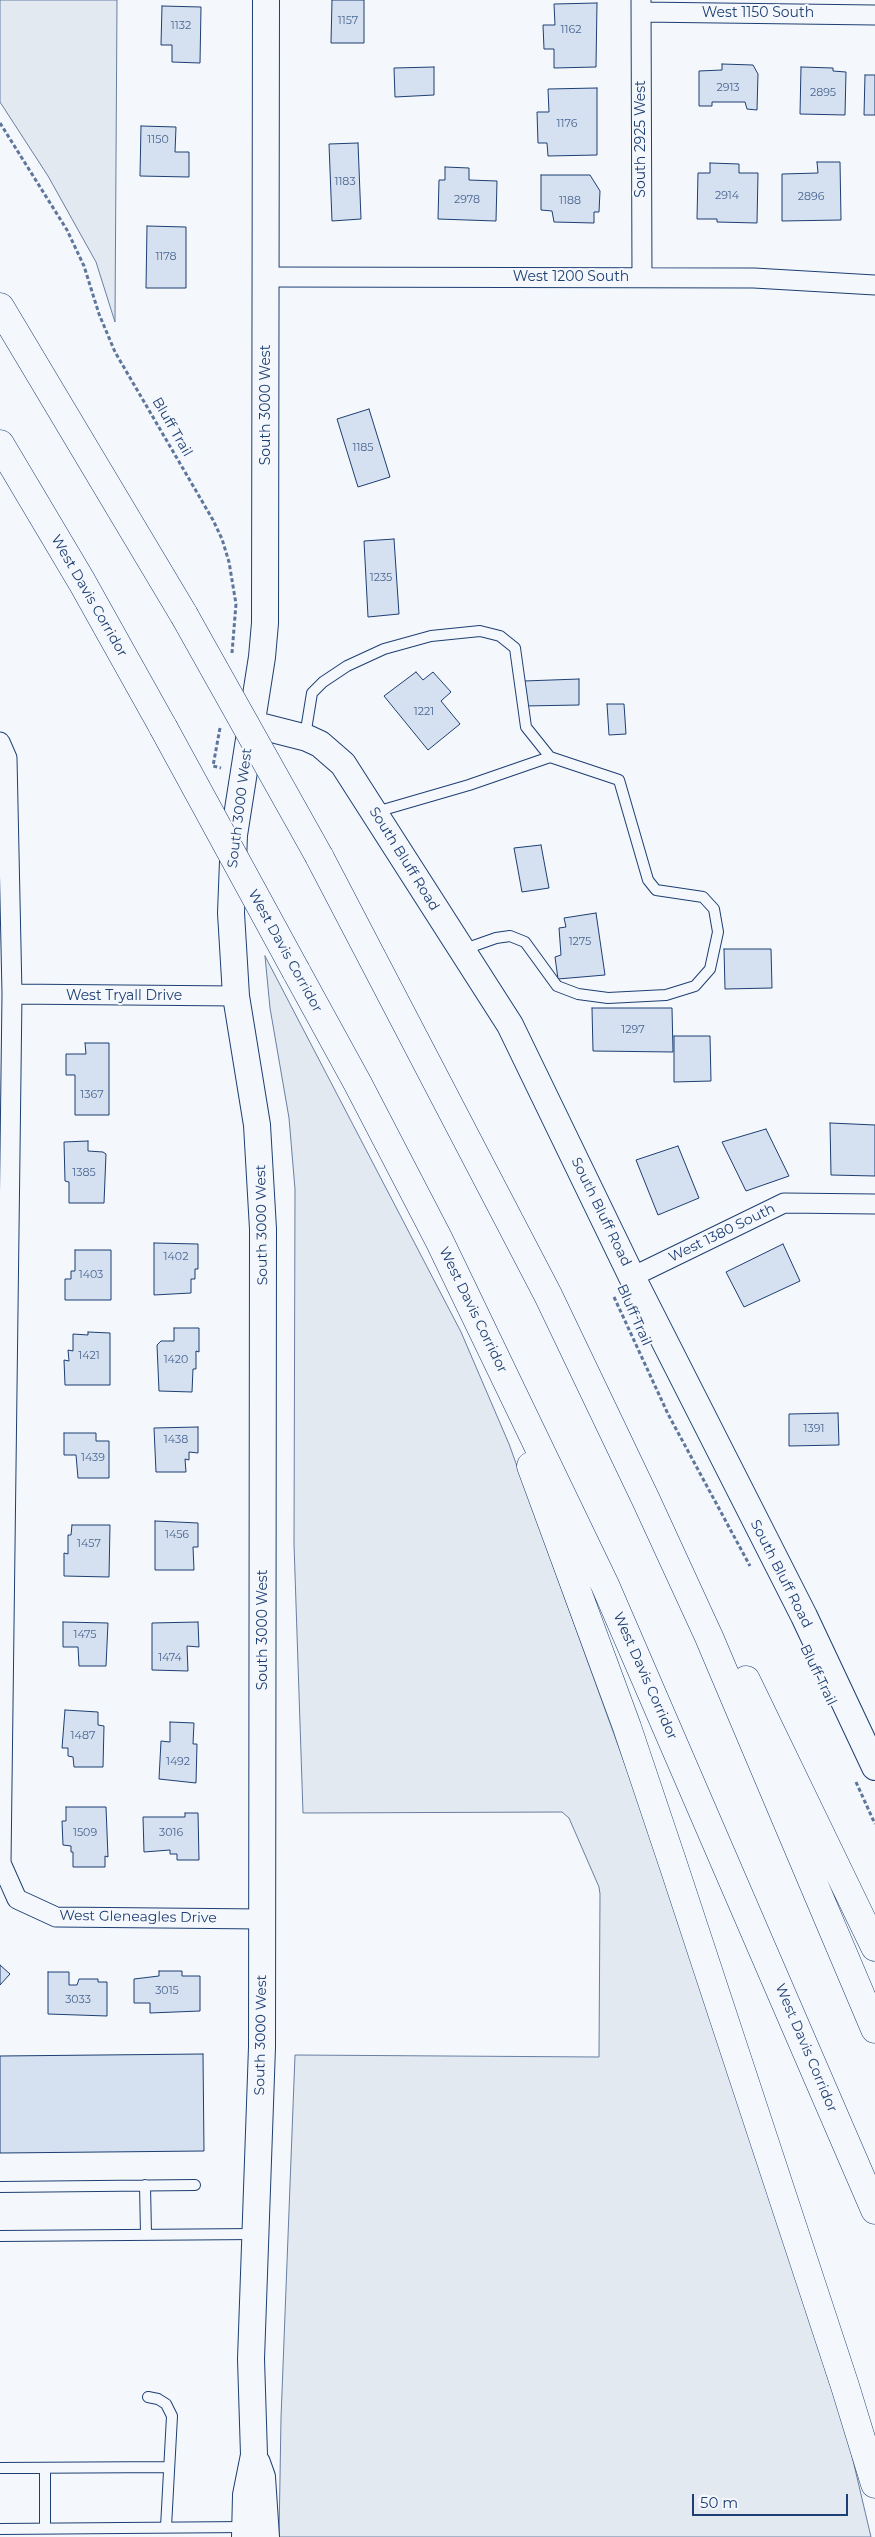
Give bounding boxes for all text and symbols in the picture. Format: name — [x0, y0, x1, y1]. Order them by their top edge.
street label: West 1150 South — [702, 5, 814, 21]
house number: 1157 — [338, 14, 358, 28]
house number: 1132 — [171, 19, 191, 33]
house number: 1162 — [561, 23, 581, 37]
street label: South 2925 West — [633, 80, 649, 198]
house number: 2913 — [716, 81, 740, 95]
house number: 2895 — [810, 86, 836, 100]
house number: 1176 — [557, 117, 577, 131]
house number: 1150 — [147, 133, 169, 147]
house number: 1183 — [334, 175, 356, 189]
house number: 2914 — [715, 189, 739, 203]
house number: 2896 — [798, 190, 824, 204]
house number: 2978 — [454, 193, 480, 207]
house number: 1188 — [559, 194, 581, 208]
house number: 1178 — [155, 250, 177, 264]
street label: West 1200 South — [513, 269, 629, 285]
street label: South 3000 West — [258, 345, 274, 465]
street label: Bluff Trail — [148, 394, 196, 460]
house number: 1185 — [352, 441, 374, 455]
street label: West Davis Corridor — [47, 532, 131, 660]
house number: 1235 — [370, 571, 392, 585]
house number: 1221 — [414, 705, 434, 719]
street label: South 3000 West — [224, 747, 256, 869]
street label: South Bluff Road — [365, 804, 443, 914]
street label: West Davis Corridor — [244, 887, 326, 1015]
house number: 1275 — [569, 935, 591, 949]
street label: West Tryall Drive — [66, 988, 182, 1004]
house number: 1297 — [621, 1023, 645, 1037]
house number: 1367 — [80, 1088, 104, 1102]
street label: South Bluff Road — [567, 1155, 635, 1269]
street label: South 3000 West — [253, 1164, 271, 1286]
house number: 1385 — [72, 1166, 96, 1180]
street label: West 1380 South — [666, 1200, 778, 1266]
street label: West Davis Corridor — [435, 1244, 511, 1376]
house number: 1402 — [164, 1250, 188, 1264]
house number: 1403 — [79, 1268, 103, 1282]
street label: Bluff Trail — [613, 1282, 655, 1348]
house number: 1421 — [78, 1349, 100, 1363]
house number: 1420 — [164, 1353, 188, 1367]
house number: 1391 — [804, 1422, 824, 1436]
house number: 1438 — [164, 1433, 188, 1447]
house number: 1439 — [81, 1451, 105, 1465]
street label: South Bluff Road — [746, 1517, 816, 1631]
house number: 1456 — [165, 1528, 189, 1542]
house number: 1457 — [77, 1537, 101, 1551]
street label: South 3000 West — [255, 1570, 271, 1690]
street label: West Davis Corridor — [609, 1610, 681, 1742]
house number: 1475 — [73, 1628, 97, 1642]
street label: Bluff Trail — [796, 1642, 840, 1708]
house number: 1474 — [158, 1651, 182, 1665]
house number: 1487 — [71, 1729, 95, 1743]
house number: 1492 — [166, 1755, 190, 1769]
house number: 1509 — [73, 1826, 97, 1840]
house number: 3016 — [159, 1826, 183, 1840]
street label: West Gleneagles Drive — [59, 1907, 217, 1927]
street label: South 3000 West — [252, 1974, 270, 2096]
street label: West Davis Corridor — [771, 1981, 841, 2115]
house number: 3015 — [155, 1984, 179, 1998]
house number: 3033 — [65, 1993, 91, 2007]
scale bar — [695, 2484, 851, 2516]
text: 50 m — [700, 2493, 738, 2512]

